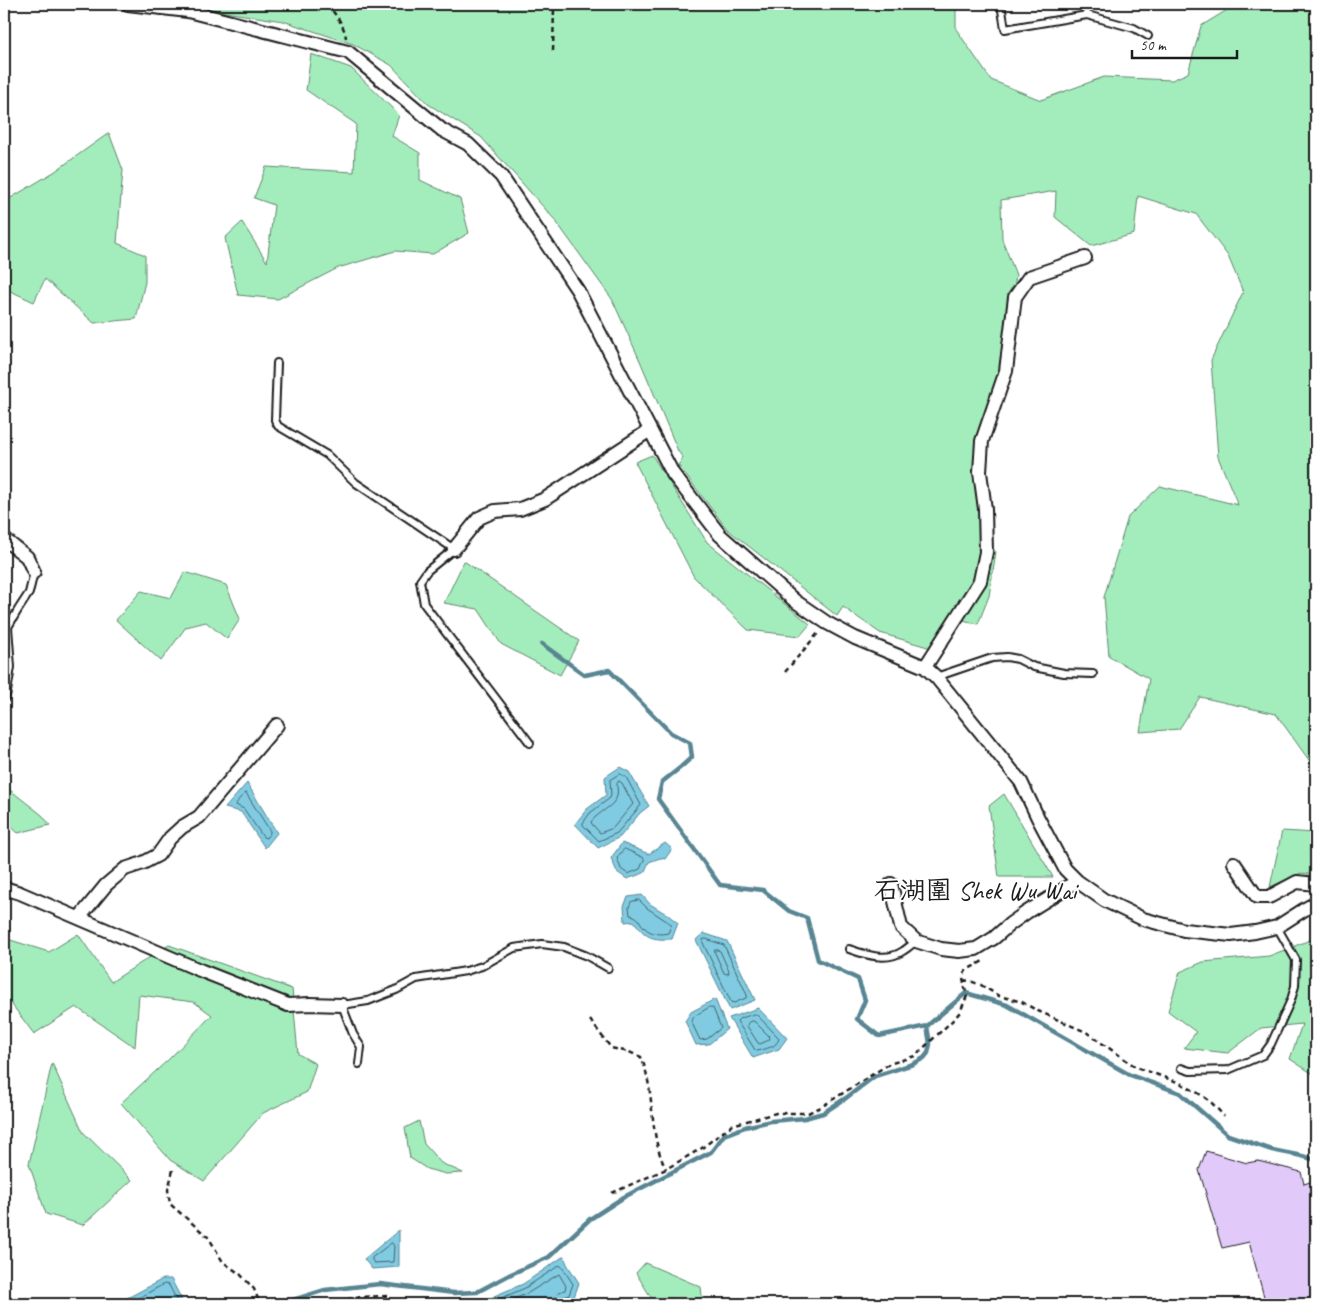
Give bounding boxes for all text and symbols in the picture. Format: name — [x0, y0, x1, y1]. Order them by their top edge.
scale bar — [1132, 28, 1238, 60]
text: 50 m — [1140, 36, 1167, 55]
district label: 石湖圍 Shek Wu Wai — [874, 874, 1079, 907]

